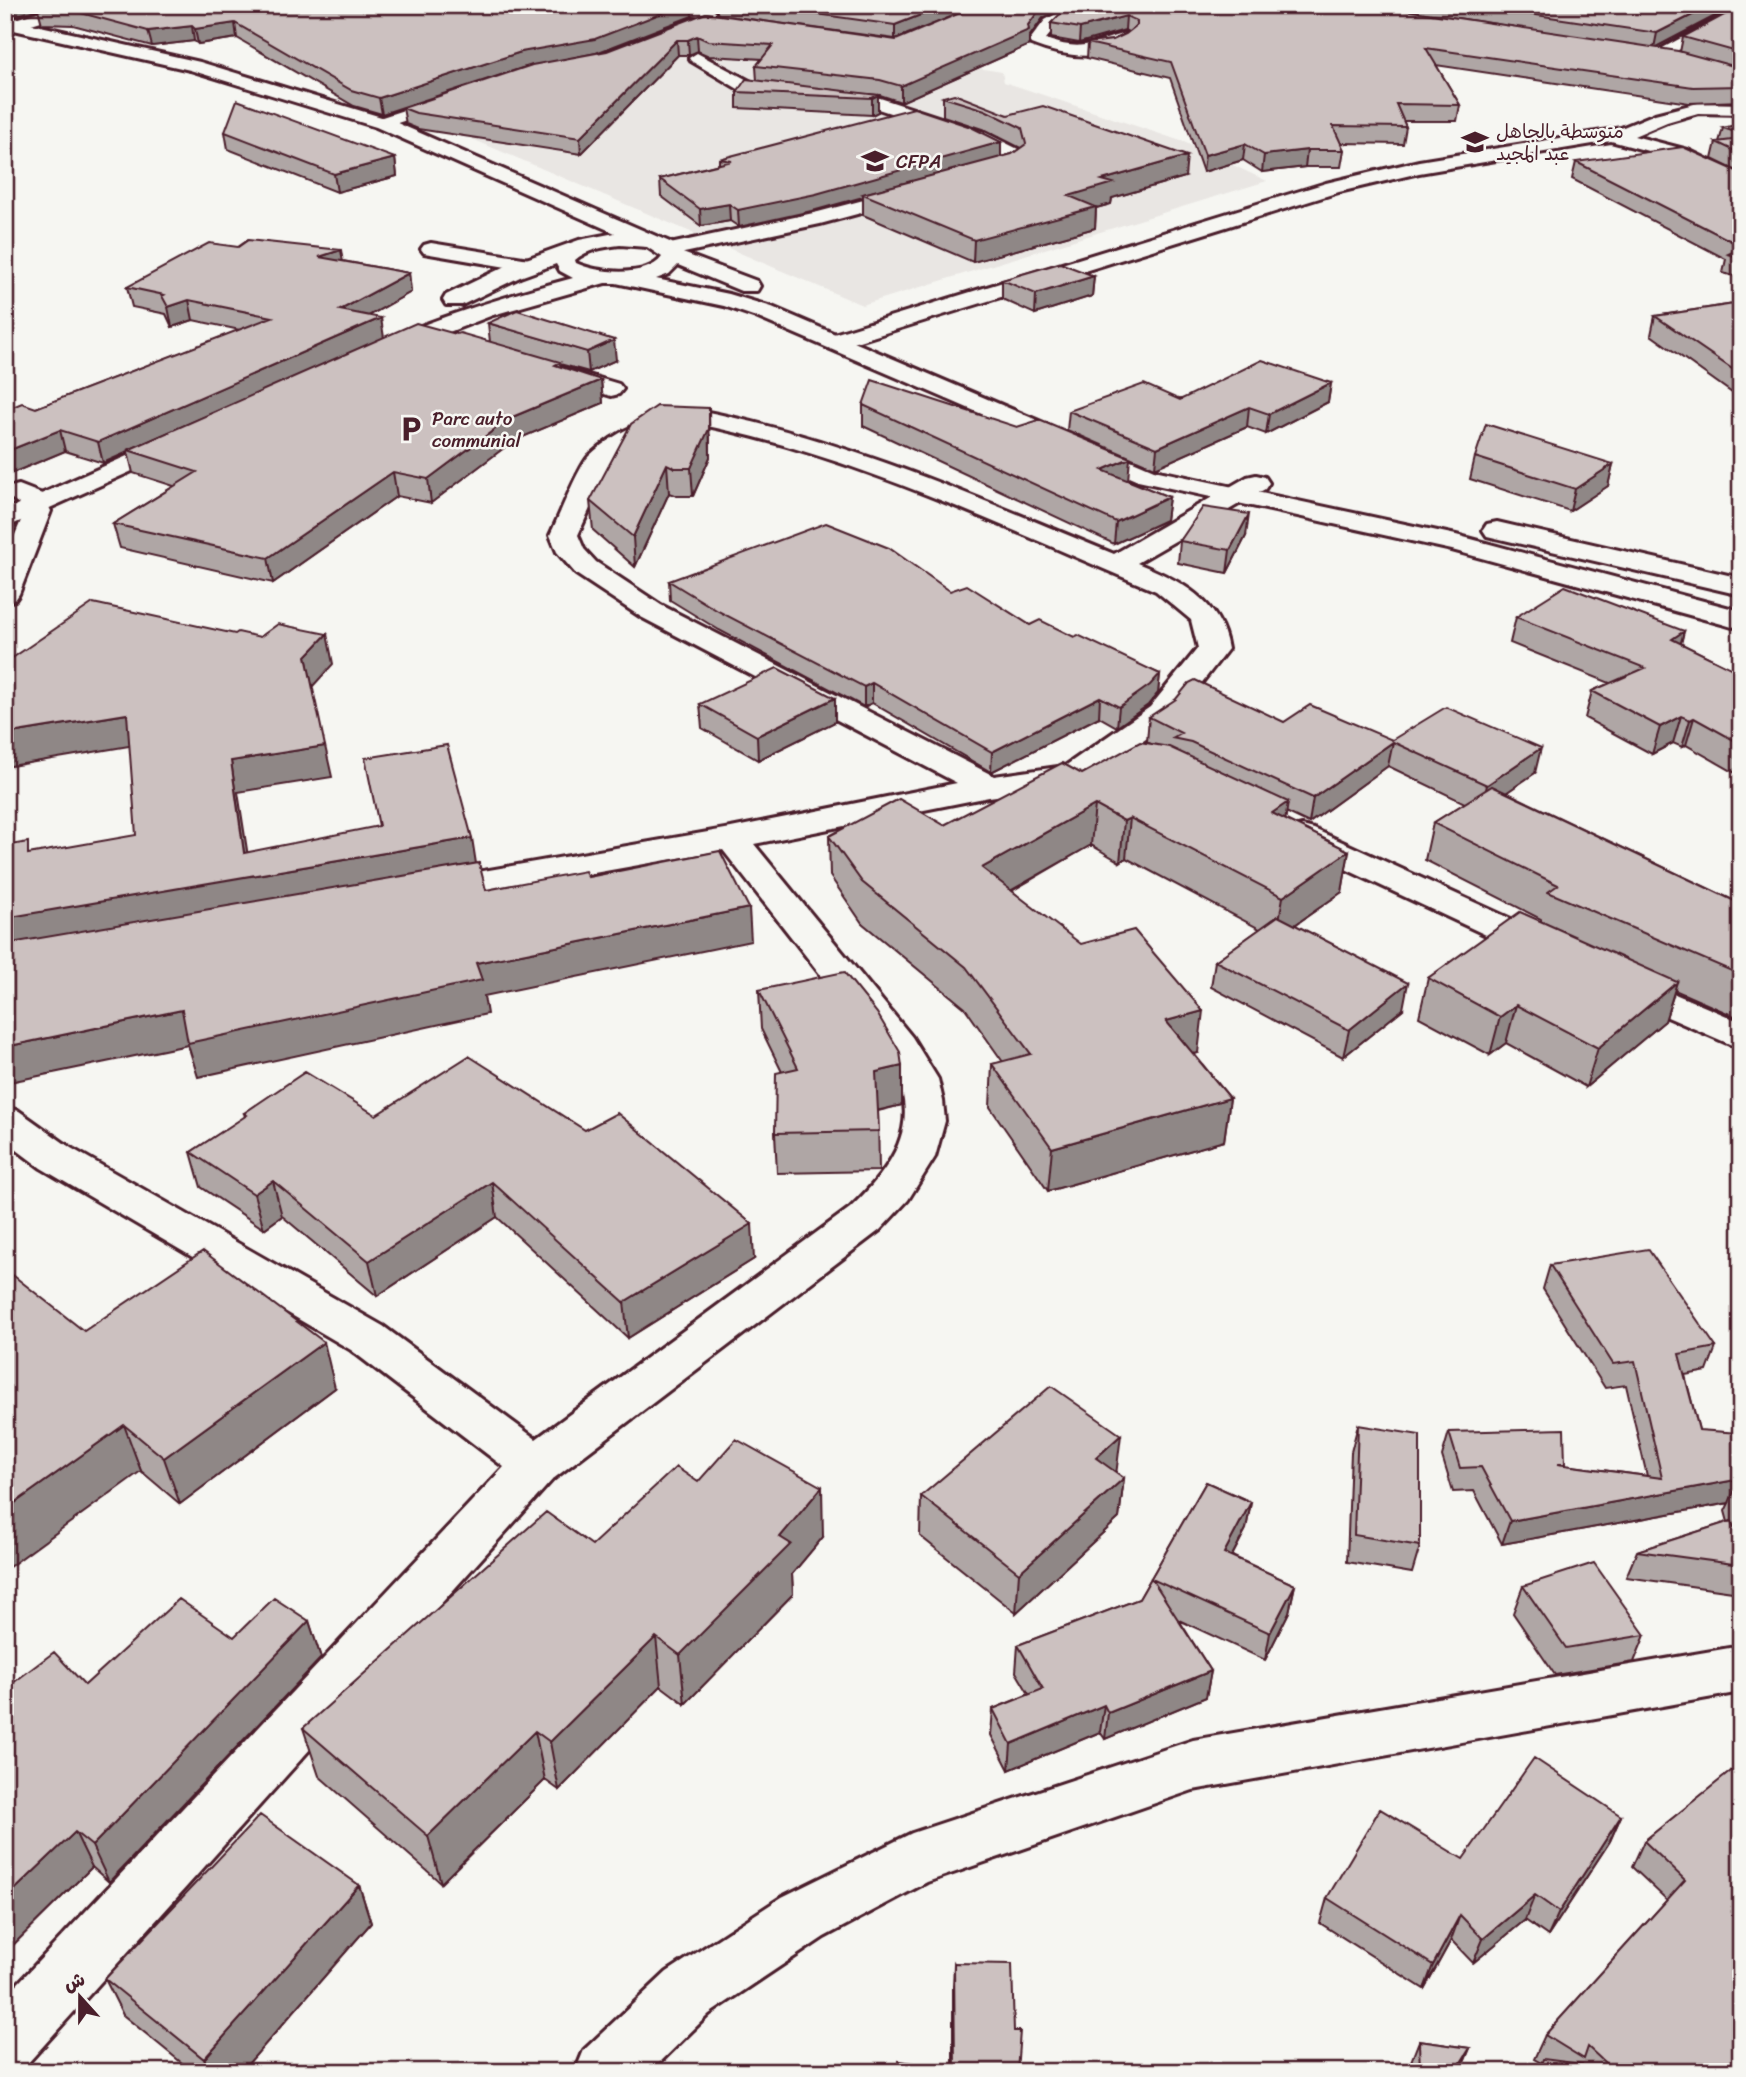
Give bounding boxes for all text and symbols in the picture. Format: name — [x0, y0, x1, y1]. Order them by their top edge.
place label: متوسطة بالجاهل عبد المجيد — [1496, 115, 1624, 170]
school or university icon: متوسطة بالجاهل عبد المجيد — [1460, 127, 1490, 157]
place label: CFPA — [896, 145, 942, 178]
school or university icon: CFPA — [860, 146, 890, 176]
place label: Parc auto communial — [432, 402, 522, 457]
parking icon: Parc auto communial — [396, 414, 426, 444]
north arrow — [46, 1962, 116, 2032]
text: ش — [58, 1962, 90, 2001]

